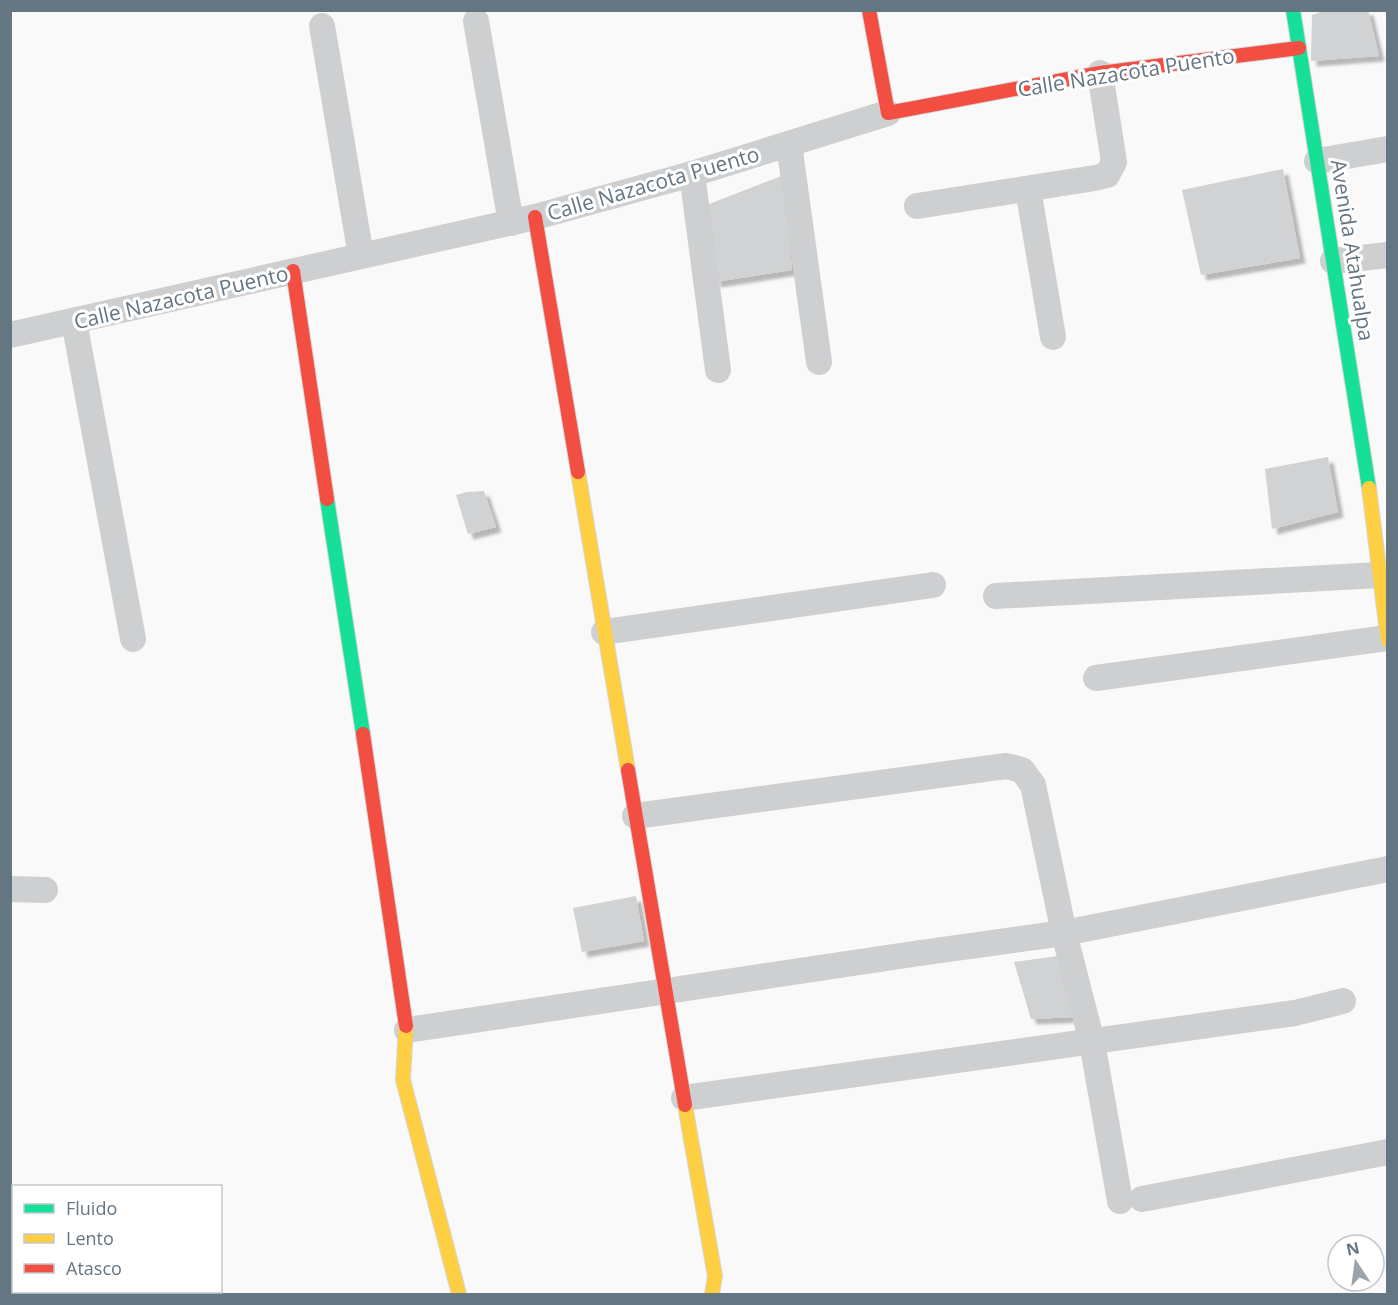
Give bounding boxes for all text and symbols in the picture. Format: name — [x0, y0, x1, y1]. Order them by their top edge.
street label: Calle Nazacota Puento — [1015, 41, 1237, 103]
street label: Calle Nazacota Puento — [544, 139, 762, 227]
street label: Avenida Atahualpa — [1325, 157, 1381, 343]
street label: Calle Nazacota Puento — [71, 259, 291, 335]
legend — [12, 1185, 222, 1293]
text: Fluido — [66, 1196, 117, 1220]
text: Lento — [66, 1226, 114, 1250]
north arrow — [1326, 1233, 1386, 1293]
text: N — [1344, 1236, 1361, 1261]
text: Atasco — [66, 1256, 122, 1280]

